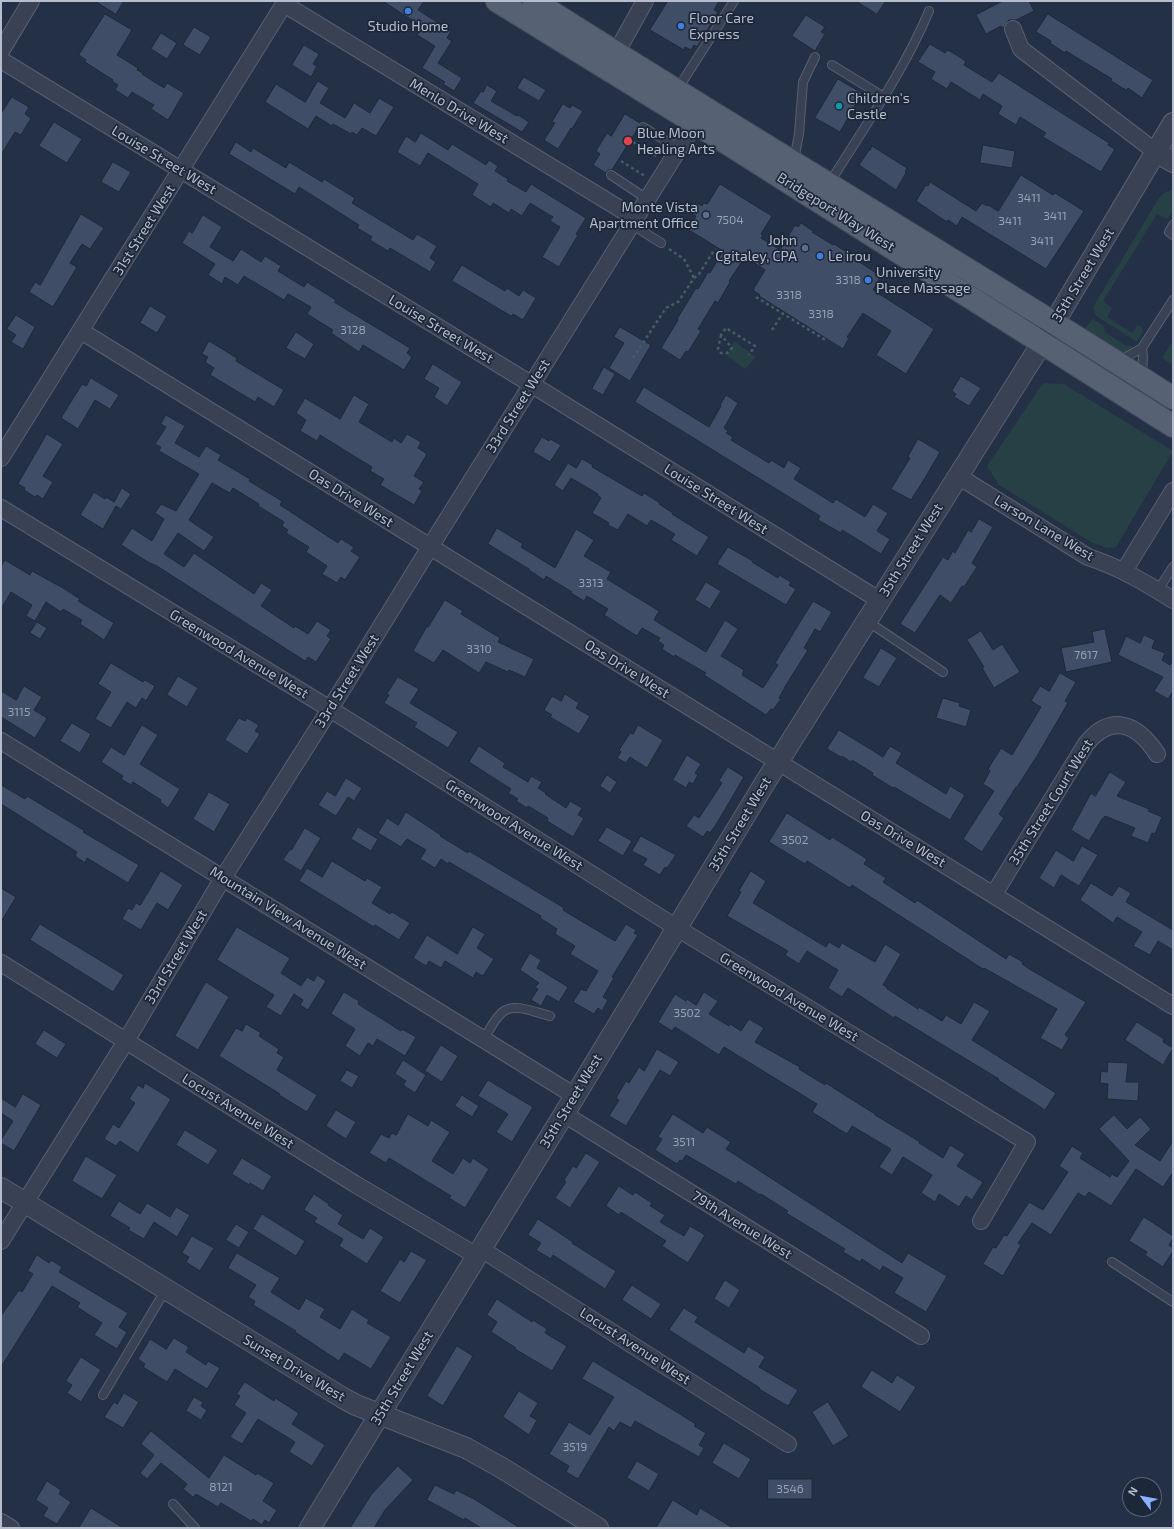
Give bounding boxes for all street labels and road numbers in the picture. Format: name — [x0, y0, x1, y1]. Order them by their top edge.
street label: Menlo Drive West — [406, 75, 512, 147]
street label: Louise Street West — [109, 122, 219, 198]
street label: Bridgeport Way West — [774, 169, 898, 255]
street label: 31st Street West — [109, 181, 179, 279]
street label: 35th Street West — [1048, 225, 1118, 325]
street label: Louise Street West — [386, 291, 496, 367]
street label: 33rd Street West — [482, 356, 554, 456]
street label: Louise Street West — [661, 460, 771, 538]
street label: Oas Drive West — [306, 465, 396, 531]
street label: Larson Lane West — [991, 492, 1097, 564]
street label: 35th Street West — [876, 500, 946, 600]
street label: Greenwood Avenue West — [167, 606, 311, 702]
street label: 33rd Street West — [311, 631, 383, 731]
street label: Oas Drive West — [582, 636, 672, 702]
street label: 35th Street Court West — [1005, 736, 1097, 868]
street label: 35th Street West — [705, 774, 775, 874]
street label: Greenwood Avenue West — [442, 776, 586, 874]
street label: Oas Drive West — [857, 807, 949, 871]
street label: Mountain View Avenue West — [207, 863, 369, 973]
street label: 33rd Street West — [141, 907, 211, 1007]
street label: Greenwood Avenue West — [717, 949, 861, 1045]
street label: 35th Street West — [536, 1051, 606, 1151]
street label: Locust Avenue West — [179, 1070, 297, 1152]
street label: 79th Avenue West — [689, 1187, 795, 1263]
street label: Locust Avenue West — [577, 1304, 693, 1388]
street label: 35th Street West — [367, 1328, 437, 1428]
street label: Sunset Drive West — [240, 1331, 348, 1405]

